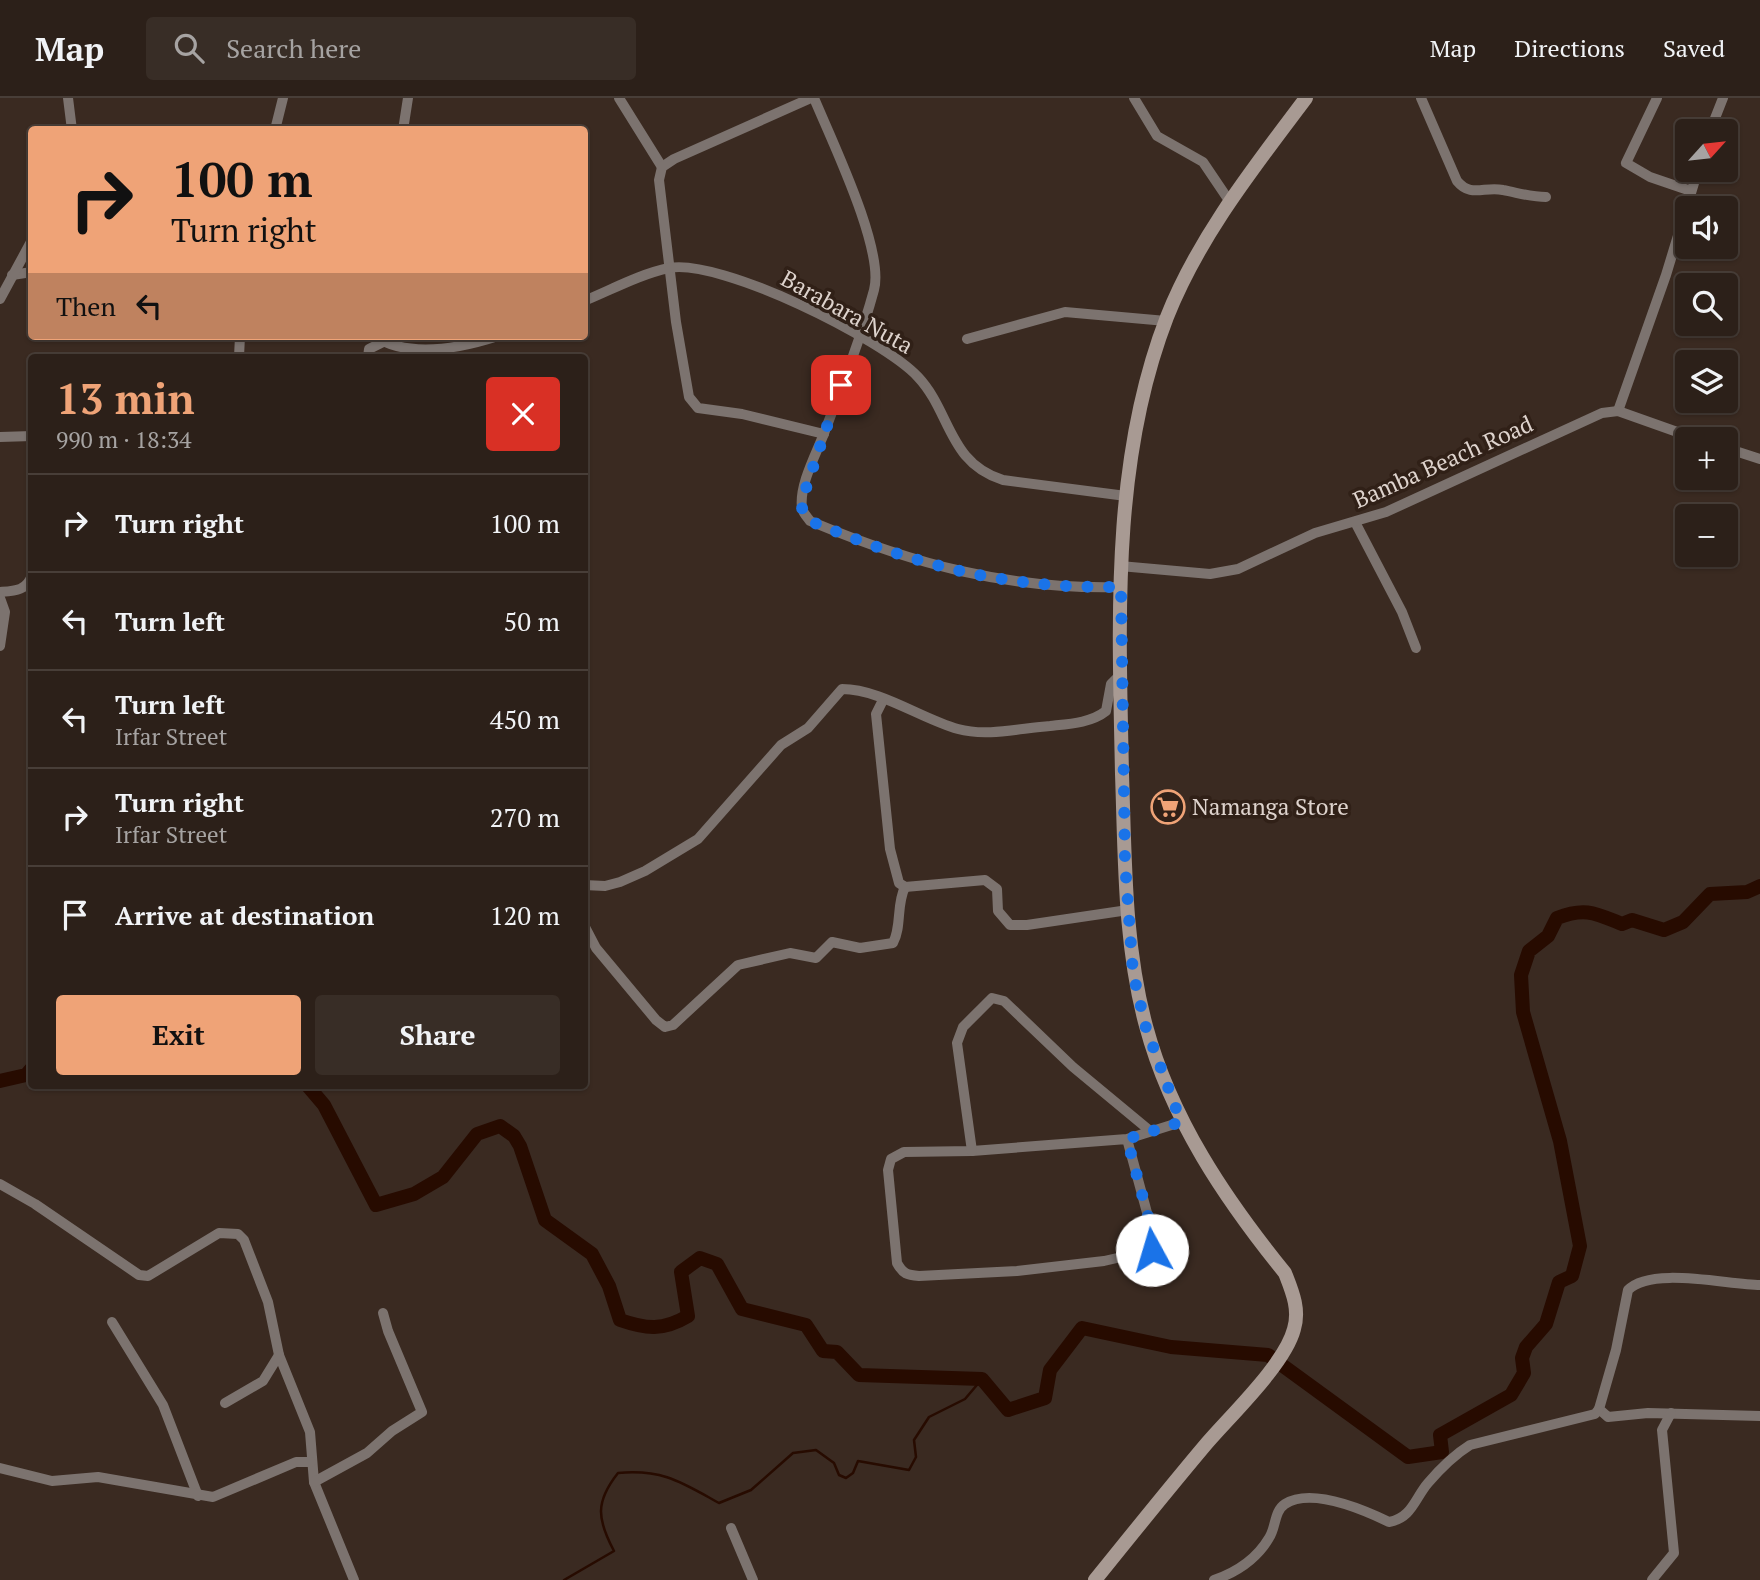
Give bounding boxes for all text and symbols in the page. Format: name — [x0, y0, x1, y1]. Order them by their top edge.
search box — [146, 17, 636, 80]
text: Map — [35, 27, 104, 70]
icon: search — [170, 29, 208, 67]
text: Search here — [226, 31, 361, 65]
text: Map — [1430, 32, 1476, 64]
text: Directions — [1514, 32, 1625, 64]
text: Saved — [1663, 32, 1725, 64]
north arrow — [1675, 119, 1738, 182]
map controls — [1675, 119, 1738, 567]
text: 100 m — [171, 146, 313, 211]
icon: right — [56, 154, 147, 245]
button: sound — [1675, 196, 1738, 259]
text: Turn right — [171, 209, 317, 251]
street label: Barabara Nuta — [776, 262, 919, 361]
button: search — [1675, 273, 1738, 336]
icon: left — [130, 287, 168, 325]
text: Then — [56, 289, 116, 323]
button: layers — [1675, 350, 1738, 413]
pin — [811, 355, 871, 415]
icon: arrive — [822, 366, 860, 404]
text: 13 min — [56, 370, 195, 426]
button: close — [486, 377, 560, 451]
street label: Bamba Beach Road — [1348, 408, 1538, 515]
text: 990 m · 18:34 — [56, 424, 191, 455]
button: + — [1675, 427, 1738, 490]
icon: right — [56, 504, 94, 542]
button: − — [1675, 504, 1738, 567]
text: Turn right — [115, 506, 244, 540]
text: 100 m — [490, 506, 560, 540]
icon: left — [56, 602, 94, 640]
text: Turn left — [115, 604, 225, 638]
text: 50 m — [504, 604, 560, 638]
text: Turn left — [115, 687, 225, 721]
icon: left — [56, 700, 94, 738]
text: 450 m — [490, 702, 560, 736]
text: Irfar Street — [115, 721, 227, 752]
text: Turn right — [115, 785, 244, 819]
supermarket icon: Namanga Store — [1149, 788, 1187, 826]
place label: Namanga Store — [1192, 791, 1349, 822]
icon: right — [56, 798, 94, 836]
text: 270 m — [490, 800, 560, 834]
text: Irfar Street — [115, 819, 227, 850]
icon: arrive — [56, 896, 94, 934]
text: Arrive at destination — [115, 898, 374, 932]
text: 120 m — [490, 898, 560, 932]
button: Exit — [56, 995, 301, 1075]
button: Share — [315, 995, 560, 1075]
position arrow — [1115, 1213, 1189, 1287]

